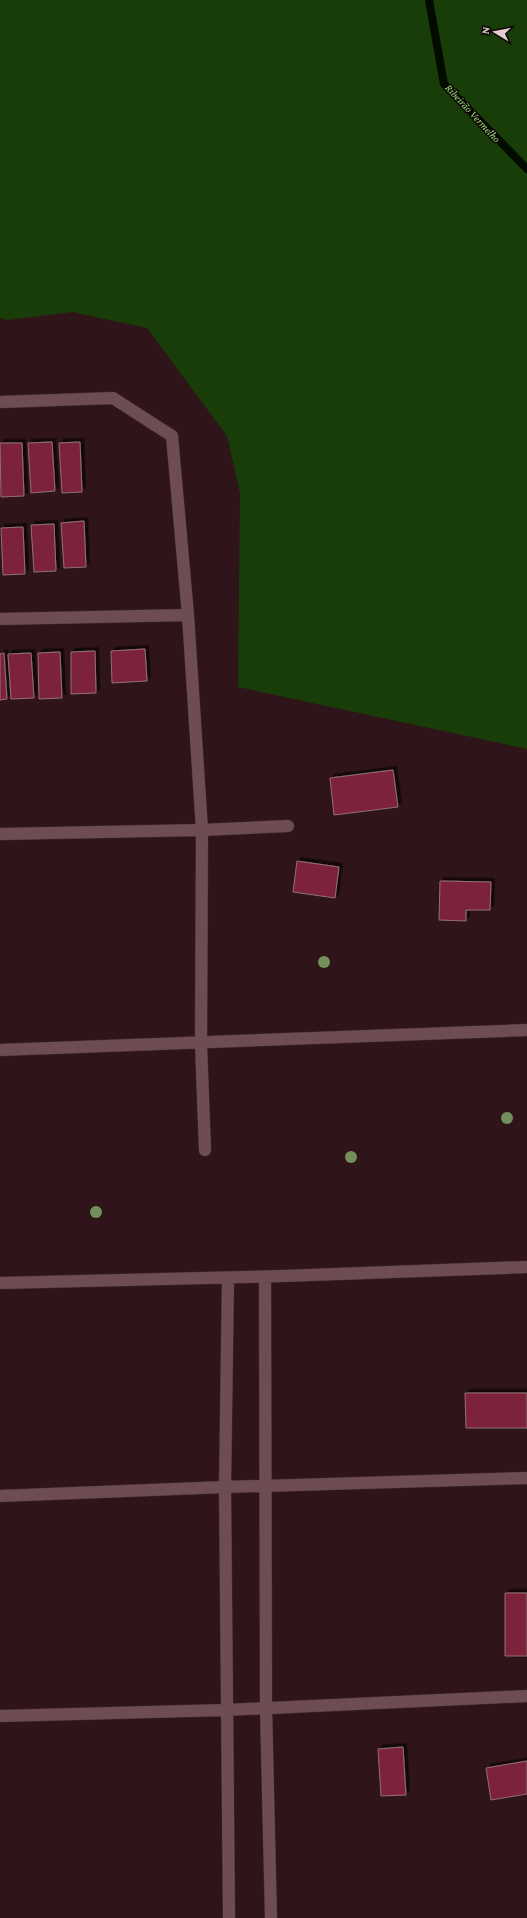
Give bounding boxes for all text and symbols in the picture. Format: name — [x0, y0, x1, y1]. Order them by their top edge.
north arrow — [475, 12, 515, 52]
text: N — [479, 25, 492, 35]
water label: Ribeirão Vermelho — [443, 81, 503, 145]

